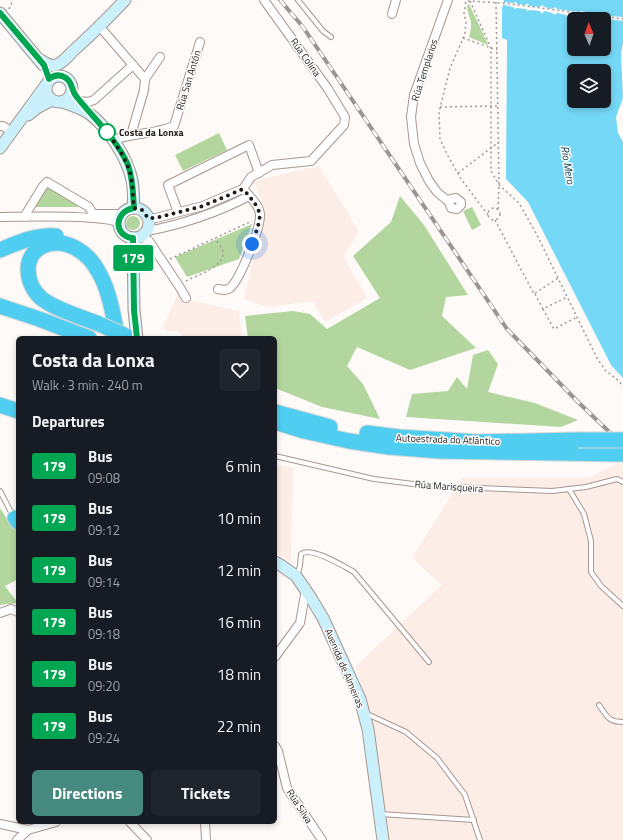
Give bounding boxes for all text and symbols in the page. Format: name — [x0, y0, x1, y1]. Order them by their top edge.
north arrow — [567, 12, 611, 56]
map controls — [567, 12, 611, 108]
street label: Rúa Colina — [287, 35, 324, 80]
street label: Rúa Templarios — [407, 37, 442, 103]
street label: Rúa San Antón — [172, 48, 205, 112]
button: layers — [567, 64, 611, 108]
marker: Costa da Lonxa — [98, 123, 116, 141]
place label: Costa da Lonxa — [119, 125, 184, 140]
water label: Río Mero — [557, 145, 579, 186]
your location — [242, 234, 262, 254]
line badge: 179 — [110, 245, 156, 271]
text: 179 — [121, 247, 145, 268]
text: Costa da Lonxa — [32, 345, 155, 374]
button: heart — [219, 349, 261, 391]
text: Walk · 3 min · 240 m — [32, 375, 143, 395]
text: Departures — [32, 410, 105, 433]
street label: Autoestrada do Atlántico — [396, 430, 500, 449]
text: Bus — [88, 445, 113, 468]
text: 179 — [42, 455, 66, 476]
text: 6 min — [225, 455, 261, 478]
text: 09:08 — [88, 468, 120, 488]
street label: Rúa Marisqueira — [414, 477, 484, 496]
text: Bus — [88, 497, 113, 520]
text: 179 — [42, 507, 66, 528]
text: 10 min — [217, 507, 261, 530]
text: 09:12 — [88, 520, 120, 540]
text: Bus — [88, 549, 113, 572]
text: 179 — [42, 559, 66, 580]
text: 12 min — [217, 559, 261, 582]
text: 09:14 — [88, 572, 120, 592]
text: Bus — [88, 601, 113, 624]
text: 179 — [42, 611, 66, 632]
text: 16 min — [217, 611, 261, 634]
text: 09:18 — [88, 624, 120, 644]
street label: Avenida de Almeiras — [321, 626, 368, 711]
text: Bus — [88, 653, 113, 676]
text: 179 — [42, 663, 66, 684]
text: 18 min — [217, 663, 261, 686]
text: 09:20 — [88, 676, 120, 696]
text: Bus — [88, 705, 113, 728]
text: 179 — [42, 715, 66, 736]
text: 22 min — [217, 715, 261, 738]
text: 09:24 — [88, 728, 120, 748]
button: Directions — [32, 770, 143, 816]
button: Tickets — [151, 770, 261, 816]
street label: Rúa Silva — [283, 786, 316, 826]

